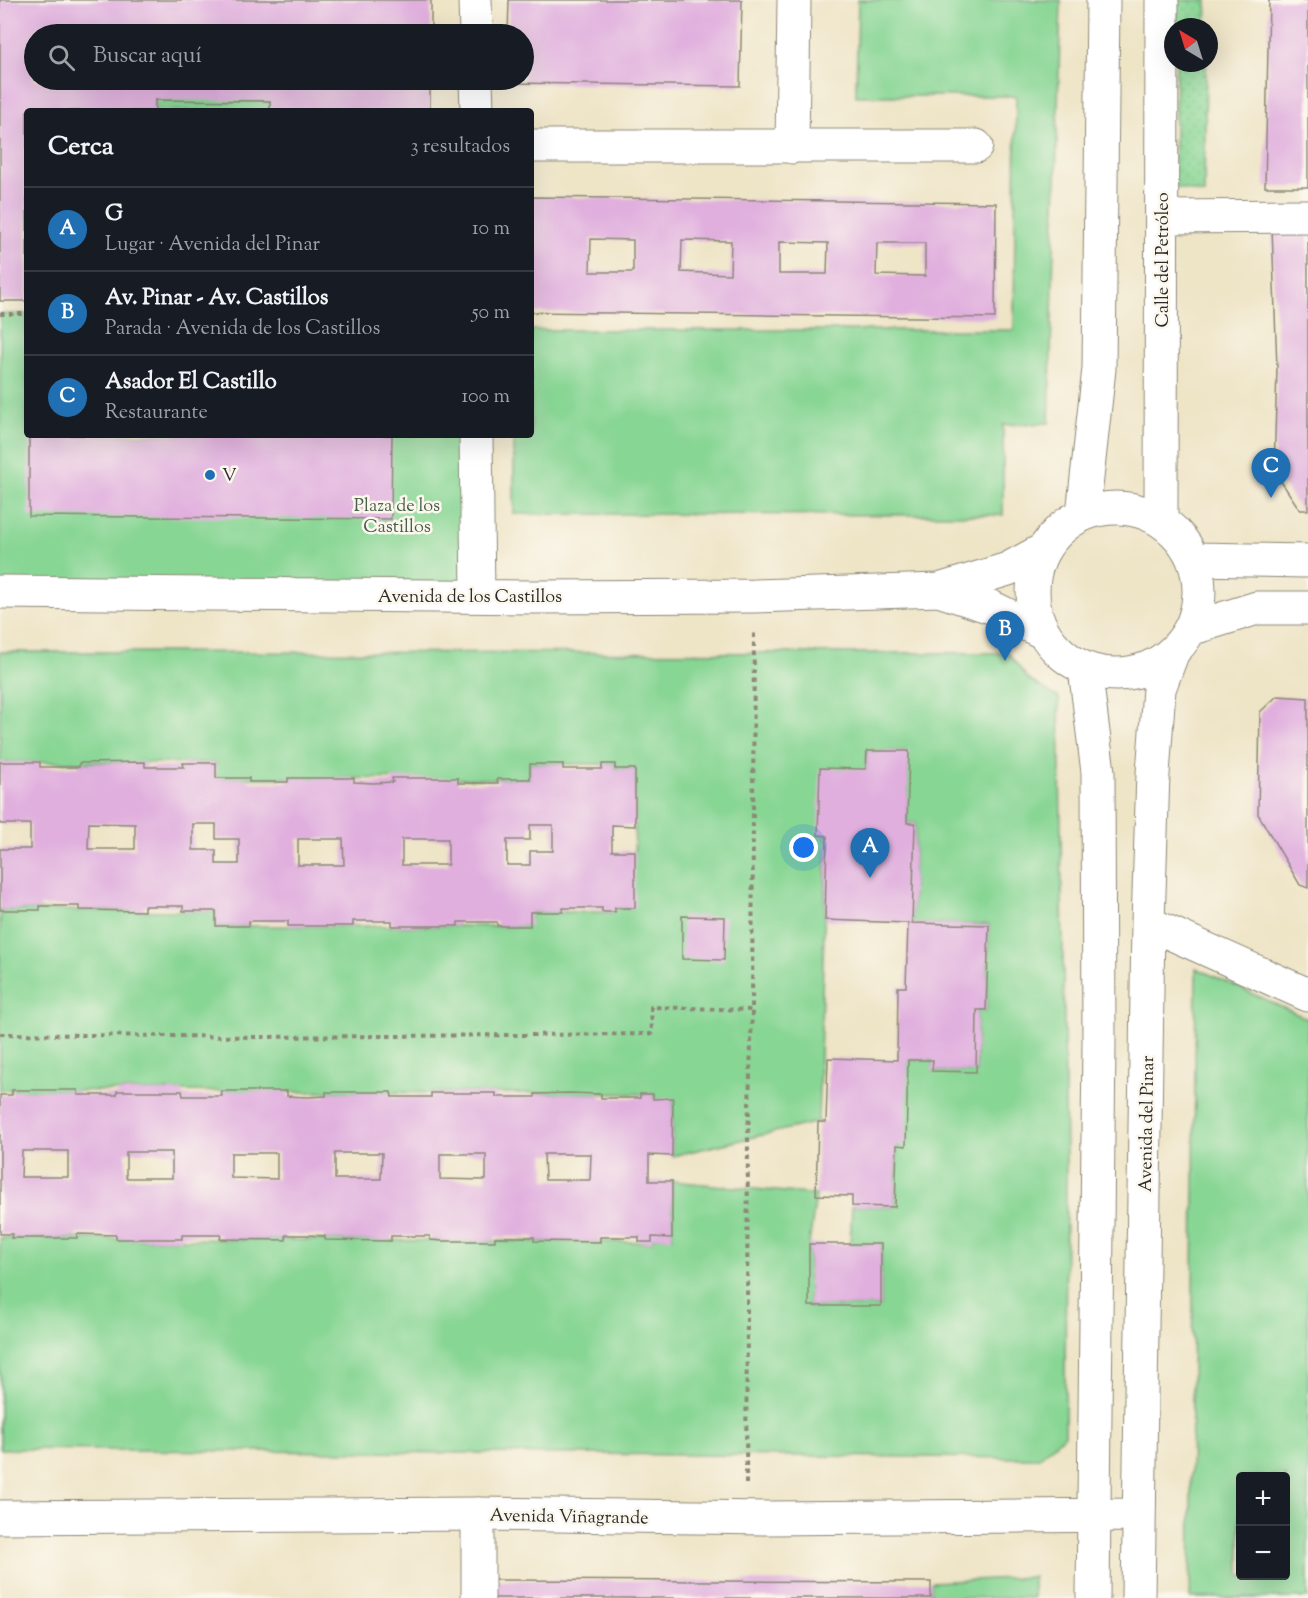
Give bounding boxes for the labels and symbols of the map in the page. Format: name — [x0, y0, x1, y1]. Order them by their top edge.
north arrow — [1164, 18, 1218, 72]
street label: Calle del Petróleo — [1151, 192, 1177, 328]
pin: C — [1252, 448, 1290, 498]
place label: V — [222, 464, 237, 490]
marker: V — [203, 468, 217, 482]
park label: Plaza de los Castillos — [354, 494, 440, 541]
street label: Avenida de los Castillos — [378, 585, 562, 611]
pin: B — [986, 612, 1024, 661]
pin: A — [850, 828, 890, 878]
your location — [789, 833, 818, 862]
street label: Avenida del Pinar — [1134, 1055, 1162, 1192]
street label: Avenida Viñagrande — [489, 1504, 649, 1532]

